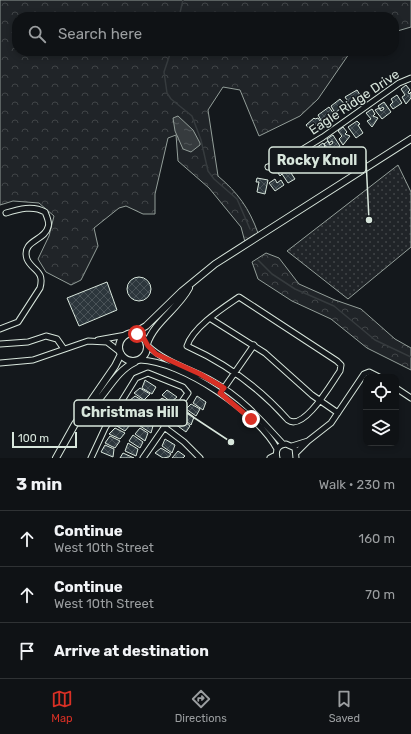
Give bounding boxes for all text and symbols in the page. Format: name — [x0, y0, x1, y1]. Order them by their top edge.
search box — [12, 12, 399, 56]
icon: search — [26, 23, 48, 45]
text: Search here — [58, 25, 142, 43]
street label: Eagle Ridge Drive — [306, 66, 402, 139]
callout: Rocky Knoll — [269, 147, 366, 173]
text: Rocky Knoll — [277, 152, 357, 169]
route start — [128, 325, 146, 343]
map controls — [363, 374, 399, 446]
button: locate — [363, 374, 399, 410]
callout: Christmas Hill — [74, 400, 187, 426]
text: Christmas Hill — [81, 404, 179, 421]
route end — [242, 410, 260, 428]
button: layers — [363, 410, 399, 446]
scale bar — [12, 430, 77, 449]
text: 100 m — [18, 432, 49, 445]
text: 3 min — [16, 474, 62, 494]
text: Walk · 230 m — [319, 477, 395, 492]
text: Continue — [54, 522, 123, 540]
icon: ahead — [16, 528, 38, 550]
text: 160 m — [359, 531, 395, 546]
text: West 10th Street — [54, 540, 154, 555]
text: Continue — [54, 578, 123, 596]
icon: ahead — [16, 584, 38, 606]
text: 70 m — [365, 587, 395, 602]
text: West 10th Street — [54, 596, 154, 611]
icon: arrive — [16, 640, 38, 662]
text: Arrive at destination — [54, 642, 209, 660]
tab: Map — [51, 688, 73, 725]
tab: Directions — [175, 688, 227, 725]
tab: Saved — [329, 688, 360, 725]

